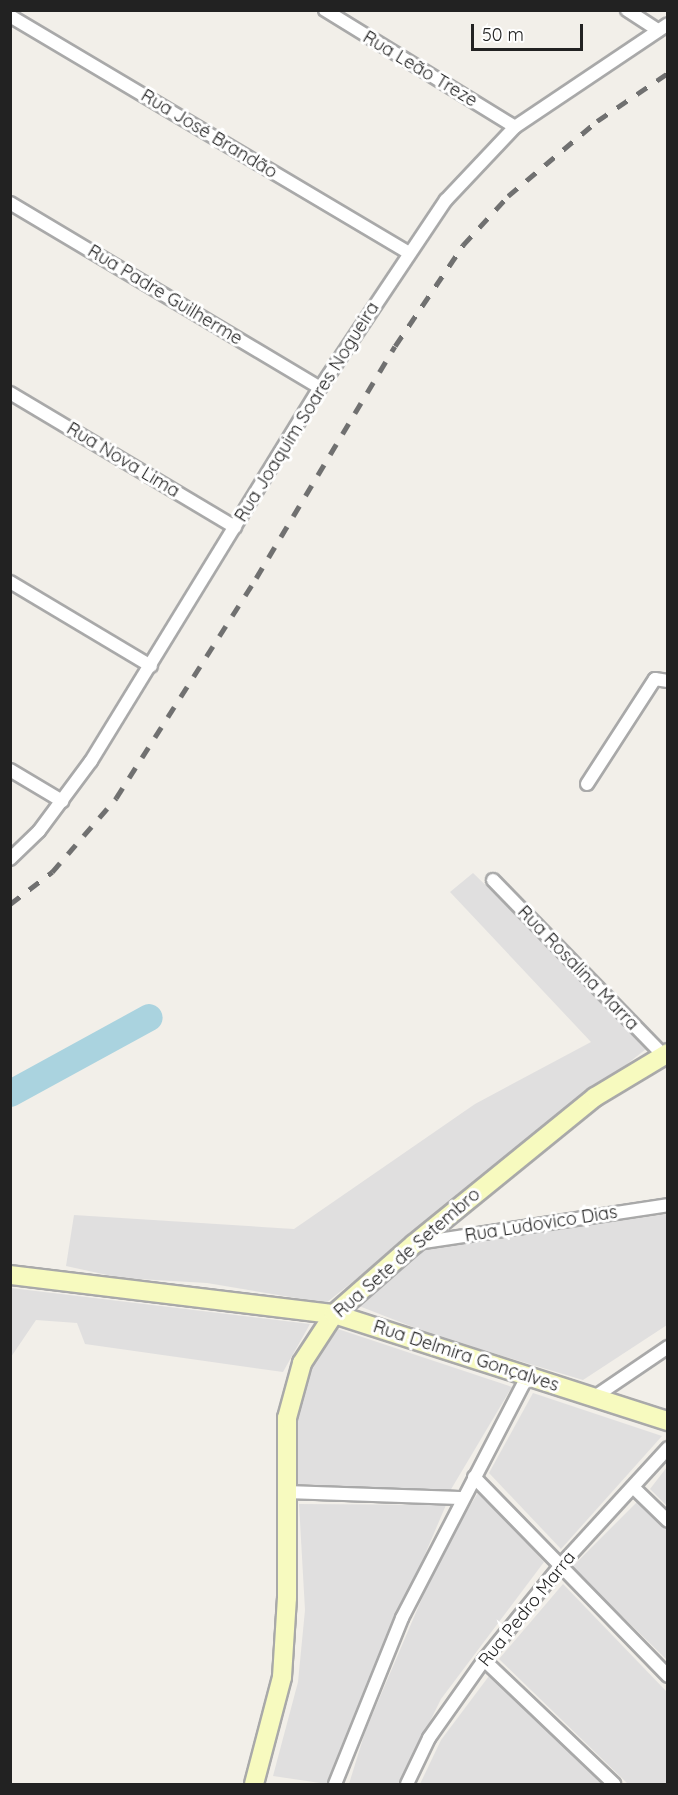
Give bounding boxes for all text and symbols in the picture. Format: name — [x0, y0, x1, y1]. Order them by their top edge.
scale bar — [474, 12, 586, 50]
text: 50 m — [482, 23, 524, 46]
street label: Rua Leão Treze — [359, 26, 481, 112]
street label: Rua José Brandão — [137, 85, 281, 183]
street label: Rua Padre Guilherme — [84, 240, 246, 350]
street label: Rua Joaquim Soares Nogueira — [230, 298, 384, 526]
street label: Rua Nova Lima — [63, 418, 183, 502]
street label: Rua Rosalina Marra — [513, 901, 643, 1035]
street label: Rua Sete de Setembro — [330, 1184, 484, 1322]
street label: Rua Ludovico Dias — [463, 1201, 619, 1247]
street label: Rua Delmira Gonçalves — [370, 1316, 562, 1396]
street label: Rua Pedro Marra — [474, 1547, 580, 1671]

